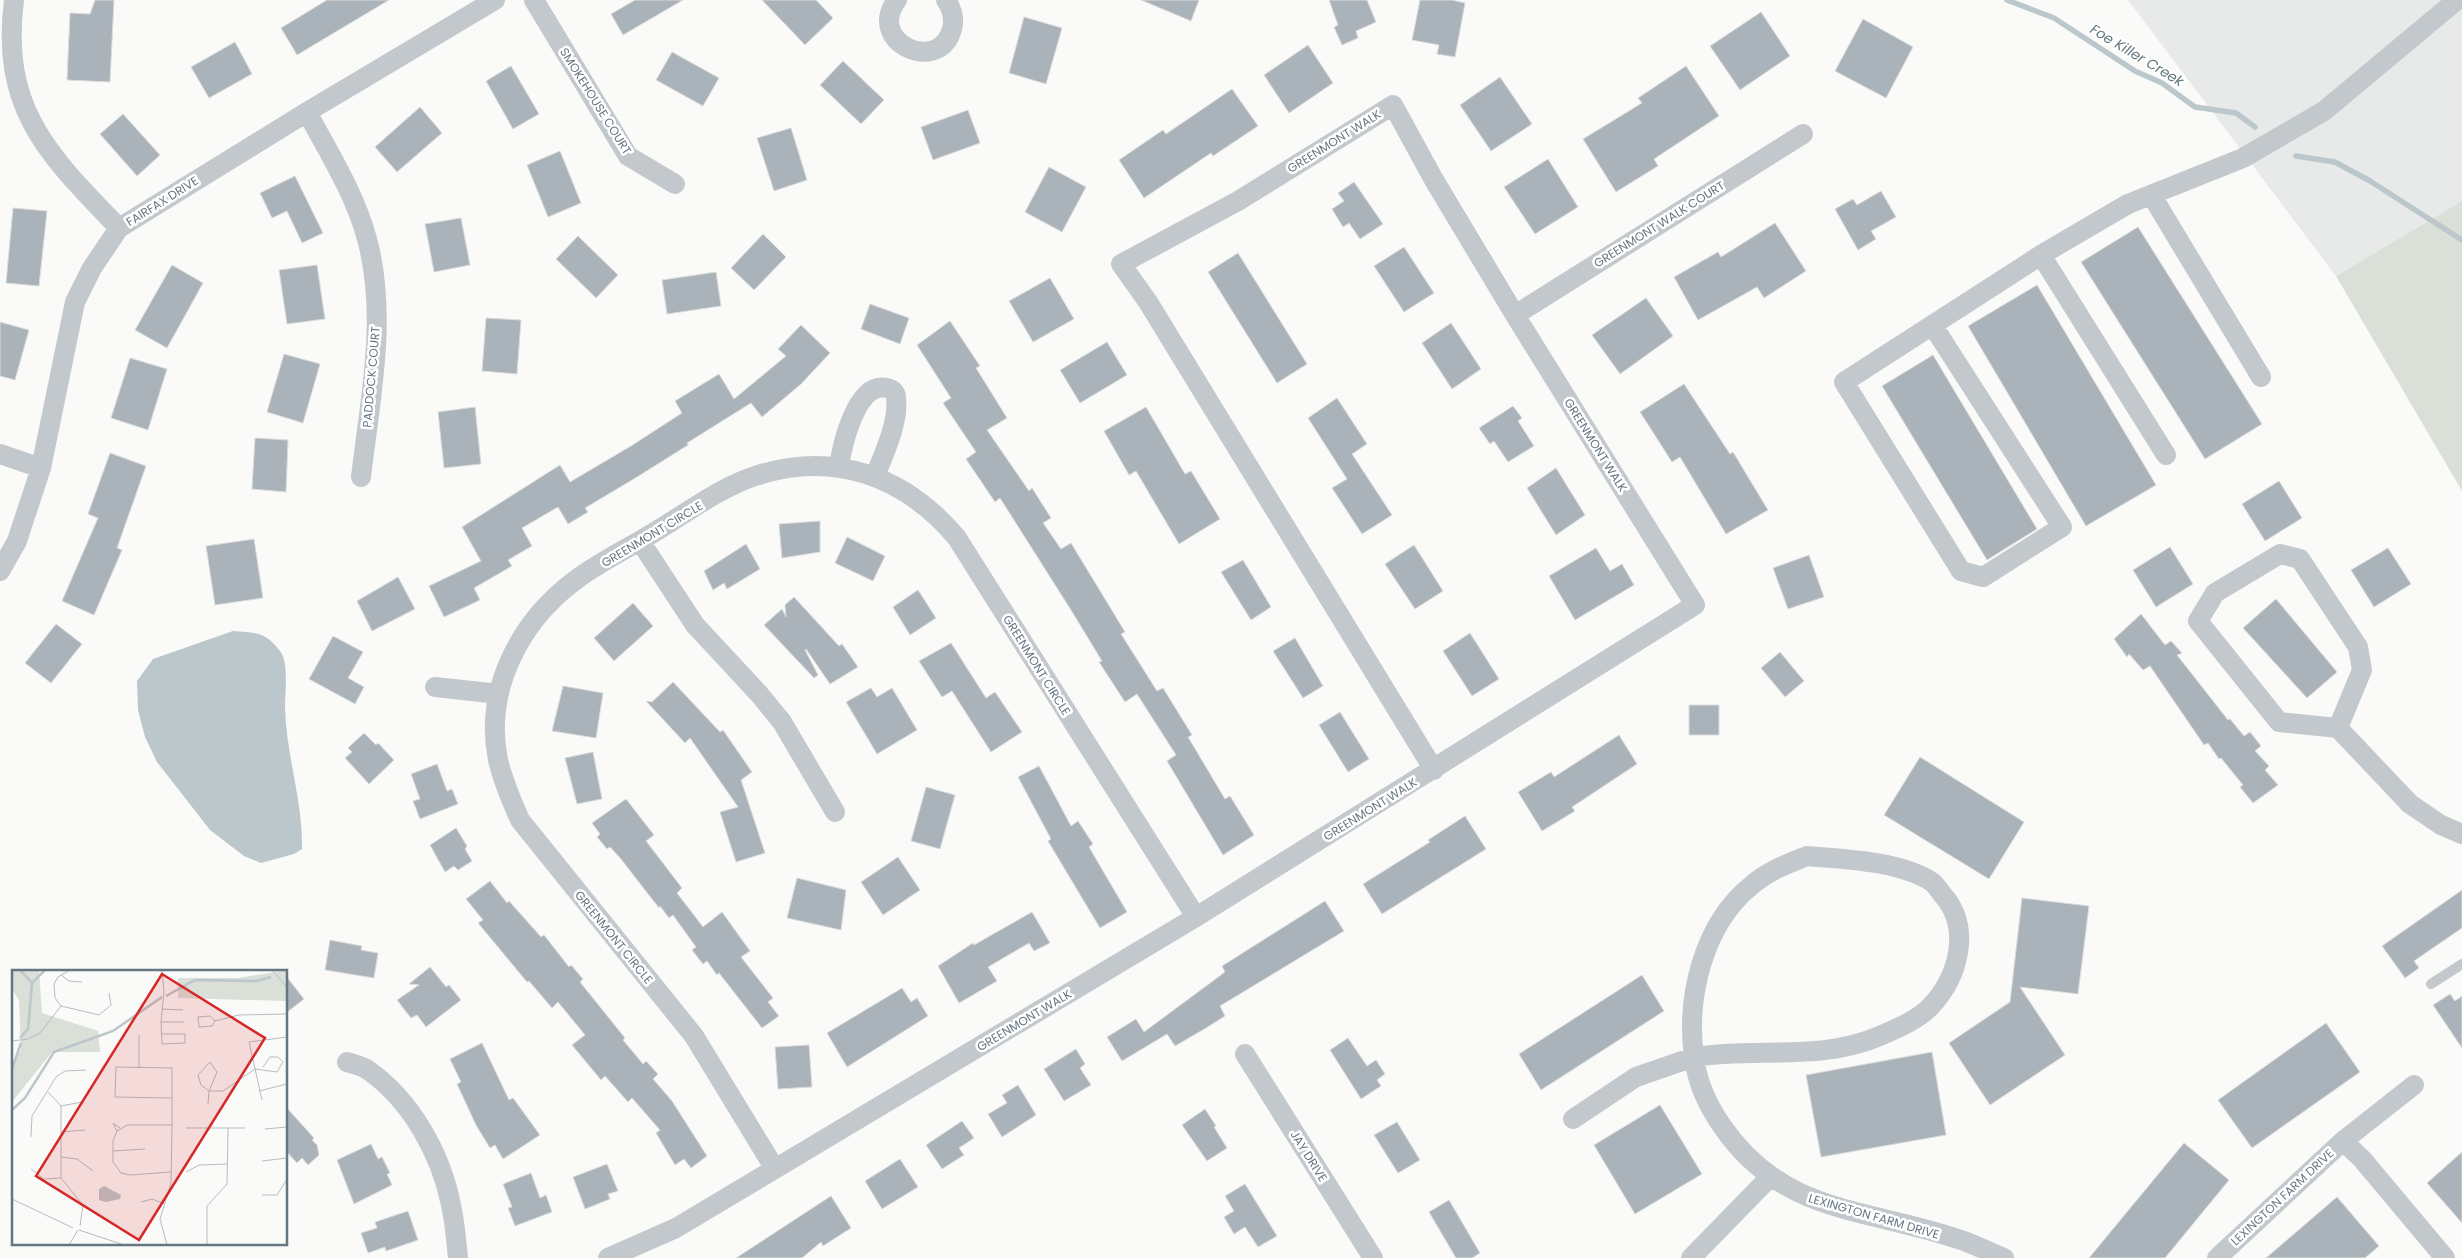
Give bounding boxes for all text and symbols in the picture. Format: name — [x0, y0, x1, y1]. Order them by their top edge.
water label: Foe Killer Creek — [2086, 19, 2188, 91]
street label: SMOKEHOUSE COURT — [556, 44, 636, 158]
street label: GREENMONT WALK — [1284, 105, 1384, 177]
street label: FAIRFAX DRIVE — [123, 172, 201, 230]
street label: GREENMONT WALK COURT — [1590, 176, 1728, 271]
street label: PADDOCK COURT — [358, 325, 384, 428]
street label: GREENMONT WALK — [1560, 395, 1632, 495]
street label: GREENMONT CIRCLE — [598, 497, 706, 571]
street label: GREENMONT CIRCLE — [999, 612, 1075, 718]
street label: GREENMONT WALK — [1320, 773, 1420, 845]
street label: GREENMONT CIRCLE — [571, 887, 657, 987]
inset map — [12, 970, 288, 1246]
street label: GREENMONT WALK — [974, 985, 1074, 1055]
street label: JAY DRIVE — [1287, 1127, 1331, 1185]
street label: LEXINGTON FARM DRIVE — [2227, 1145, 2337, 1249]
street label: LEXINGTON FARM DRIVE — [1807, 1189, 1941, 1243]

